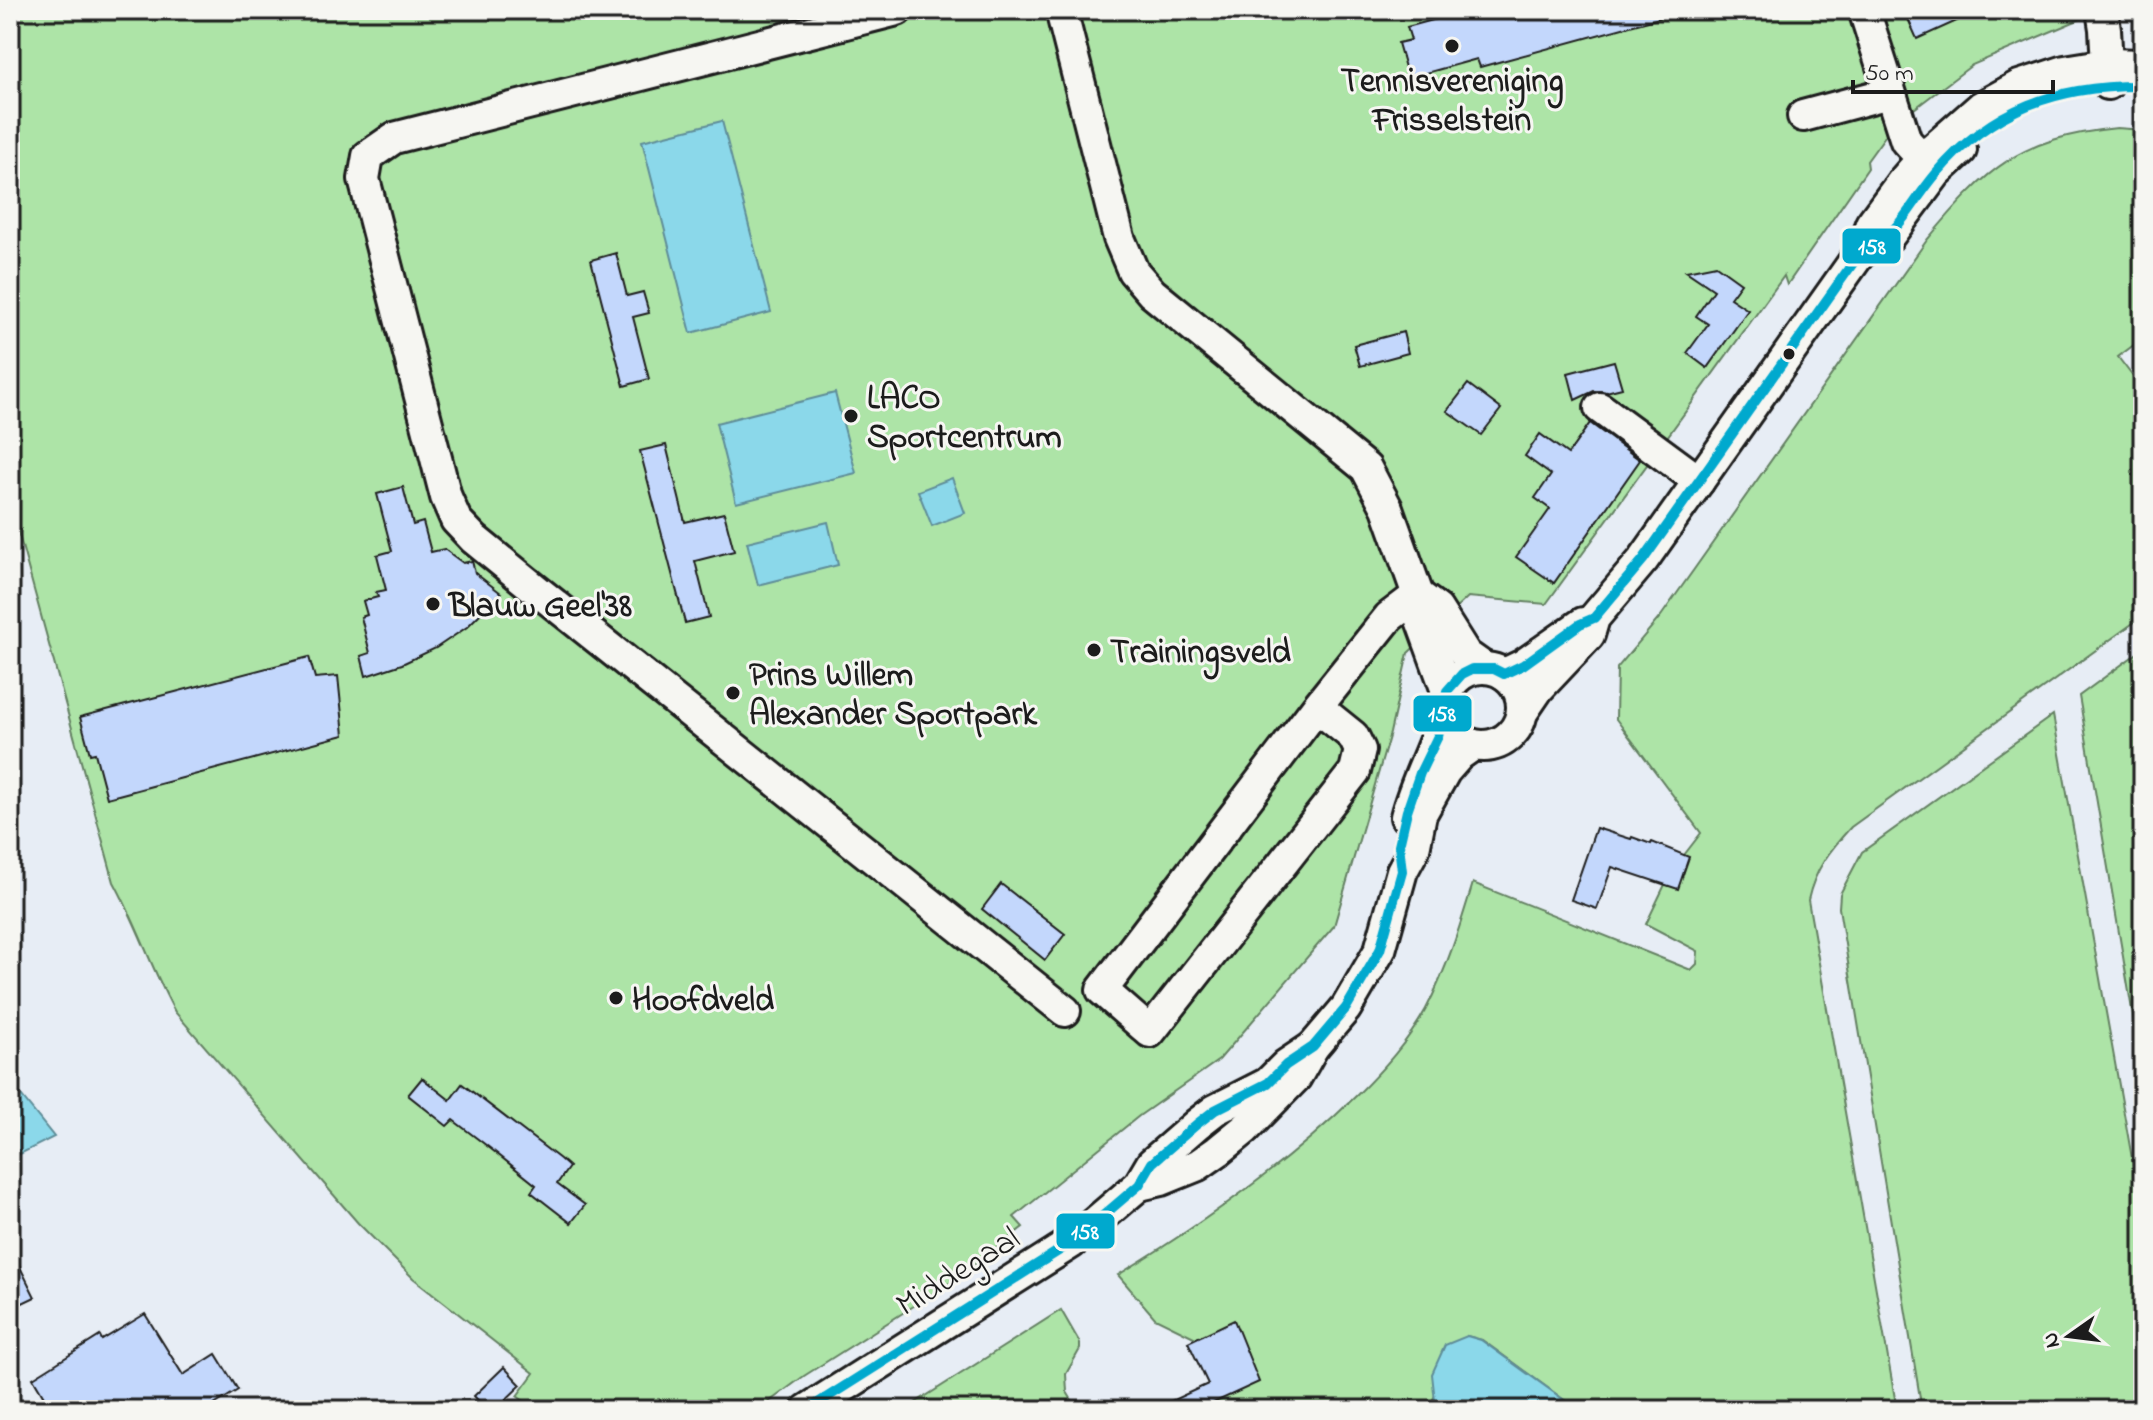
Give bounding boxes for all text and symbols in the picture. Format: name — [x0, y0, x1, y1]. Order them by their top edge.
marker: Tennisvereniging Frisselstein — [1443, 37, 1461, 55]
scale bar — [1853, 44, 2053, 94]
text: 50 m — [1865, 57, 1914, 92]
place label: Tennisvereniging Frisselstein — [1340, 58, 1564, 147]
line badge: 158 — [1841, 227, 1902, 265]
text: 158 — [1858, 233, 1887, 265]
unlabelled marker — [1781, 346, 1797, 362]
place label: LACO Sportcentrum — [867, 375, 1062, 464]
marker: LACO Sportcentrum — [842, 407, 860, 425]
place label: Blauw Geel'38 — [447, 583, 632, 633]
marker: Blauw Geel'38 — [424, 595, 442, 613]
place label: Trainingsveld — [1110, 629, 1291, 680]
marker: Trainingsveld — [1085, 641, 1103, 659]
place label: Prins Willem Alexander Sportpark — [749, 652, 1038, 741]
marker: Prins Willem Alexander Sportpark — [724, 684, 742, 702]
line badge: 158 — [1412, 694, 1473, 733]
text: 158 — [1428, 700, 1457, 732]
place label: Hoofdveld — [632, 977, 774, 1027]
marker: Hoofdveld — [607, 989, 625, 1007]
line badge: 158 — [1055, 1212, 1116, 1250]
street label: Middegaal — [887, 1216, 1031, 1331]
text: 158 — [1071, 1218, 1100, 1250]
north arrow — [2029, 1296, 2109, 1376]
text: N — [2035, 1329, 2070, 1351]

